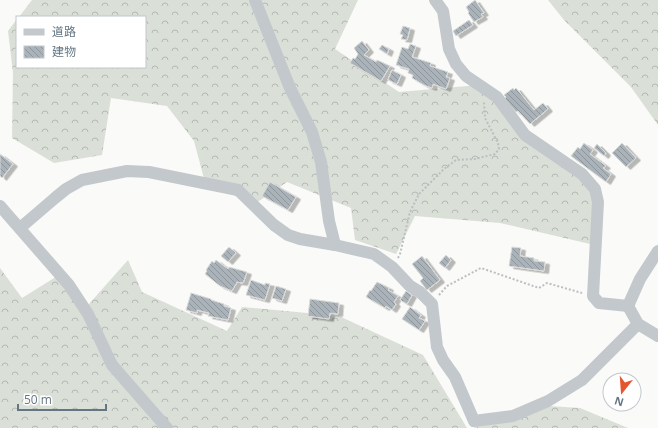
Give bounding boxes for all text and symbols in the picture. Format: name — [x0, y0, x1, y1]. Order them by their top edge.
legend — [16, 16, 146, 68]
text: 道路 — [52, 23, 76, 40]
text: 建物 — [52, 43, 76, 60]
north arrow — [602, 372, 642, 412]
scale bar — [18, 386, 106, 412]
text: 50 m — [24, 391, 52, 408]
text: N — [612, 394, 625, 411]

